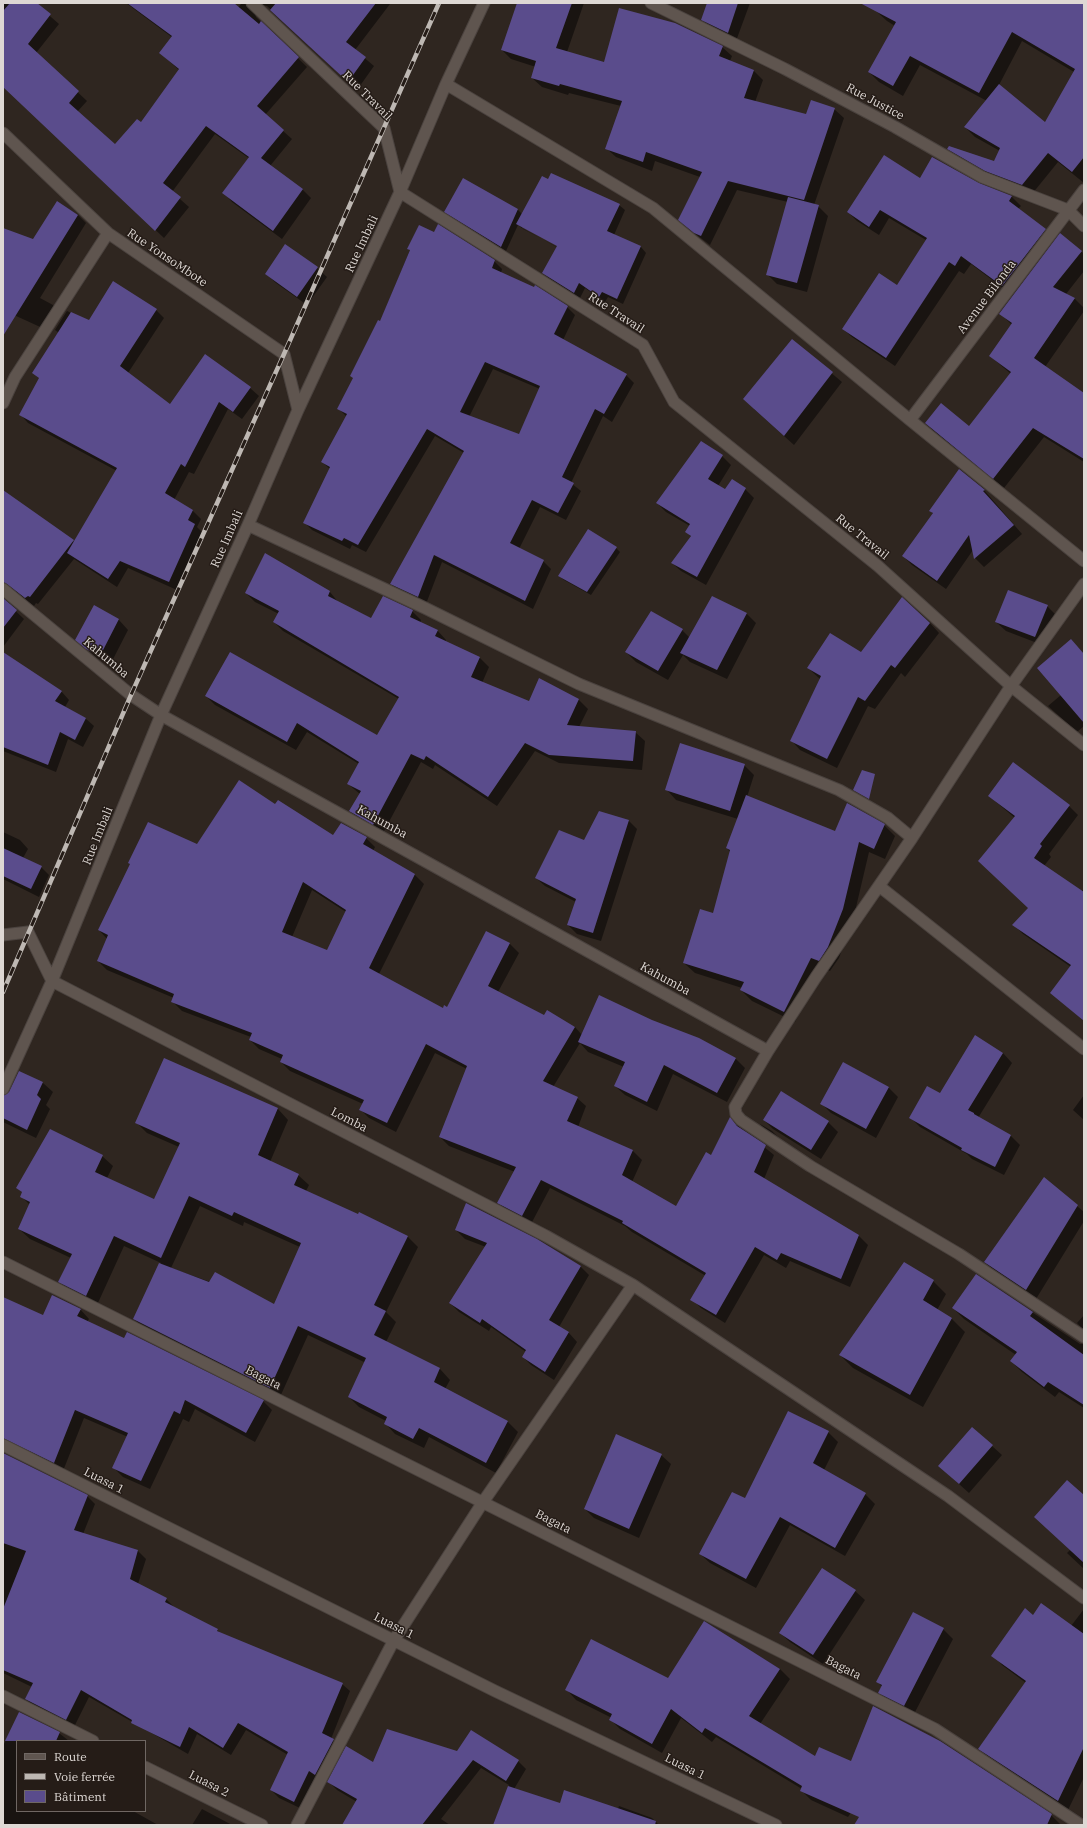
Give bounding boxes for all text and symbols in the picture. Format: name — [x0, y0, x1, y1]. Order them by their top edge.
street label: Rue Travail — [339, 68, 395, 124]
street label: Rue Justice — [843, 81, 907, 123]
street label: Rue Imbali — [342, 213, 382, 275]
street label: Rue YonsoMbote — [124, 226, 210, 290]
street label: Avenue Bilonda — [955, 257, 1019, 337]
street label: Rue Travail — [585, 289, 647, 337]
street label: Rue Imbali — [208, 508, 246, 570]
street label: Rue Travail — [833, 511, 891, 563]
street label: Kahumba — [80, 635, 132, 681]
street label: Kahumba — [354, 802, 410, 842]
street label: Rue Imbali — [80, 805, 116, 867]
street label: Kahumba — [637, 959, 693, 999]
street label: Lomba — [328, 1105, 370, 1135]
street label: Bagata — [243, 1363, 283, 1393]
street label: Luasa 1 — [81, 1465, 127, 1497]
street label: Bagata — [533, 1507, 573, 1537]
street label: Luasa 1 — [371, 1610, 417, 1642]
street label: Bagata — [823, 1653, 863, 1683]
legend — [16, 1740, 146, 1812]
text: Route — [54, 1749, 87, 1764]
street label: Luasa 1 — [662, 1751, 708, 1783]
street label: Luasa 2 — [186, 1768, 232, 1800]
text: Voie ferrée — [54, 1769, 115, 1784]
text: Bâtiment — [54, 1789, 106, 1804]

